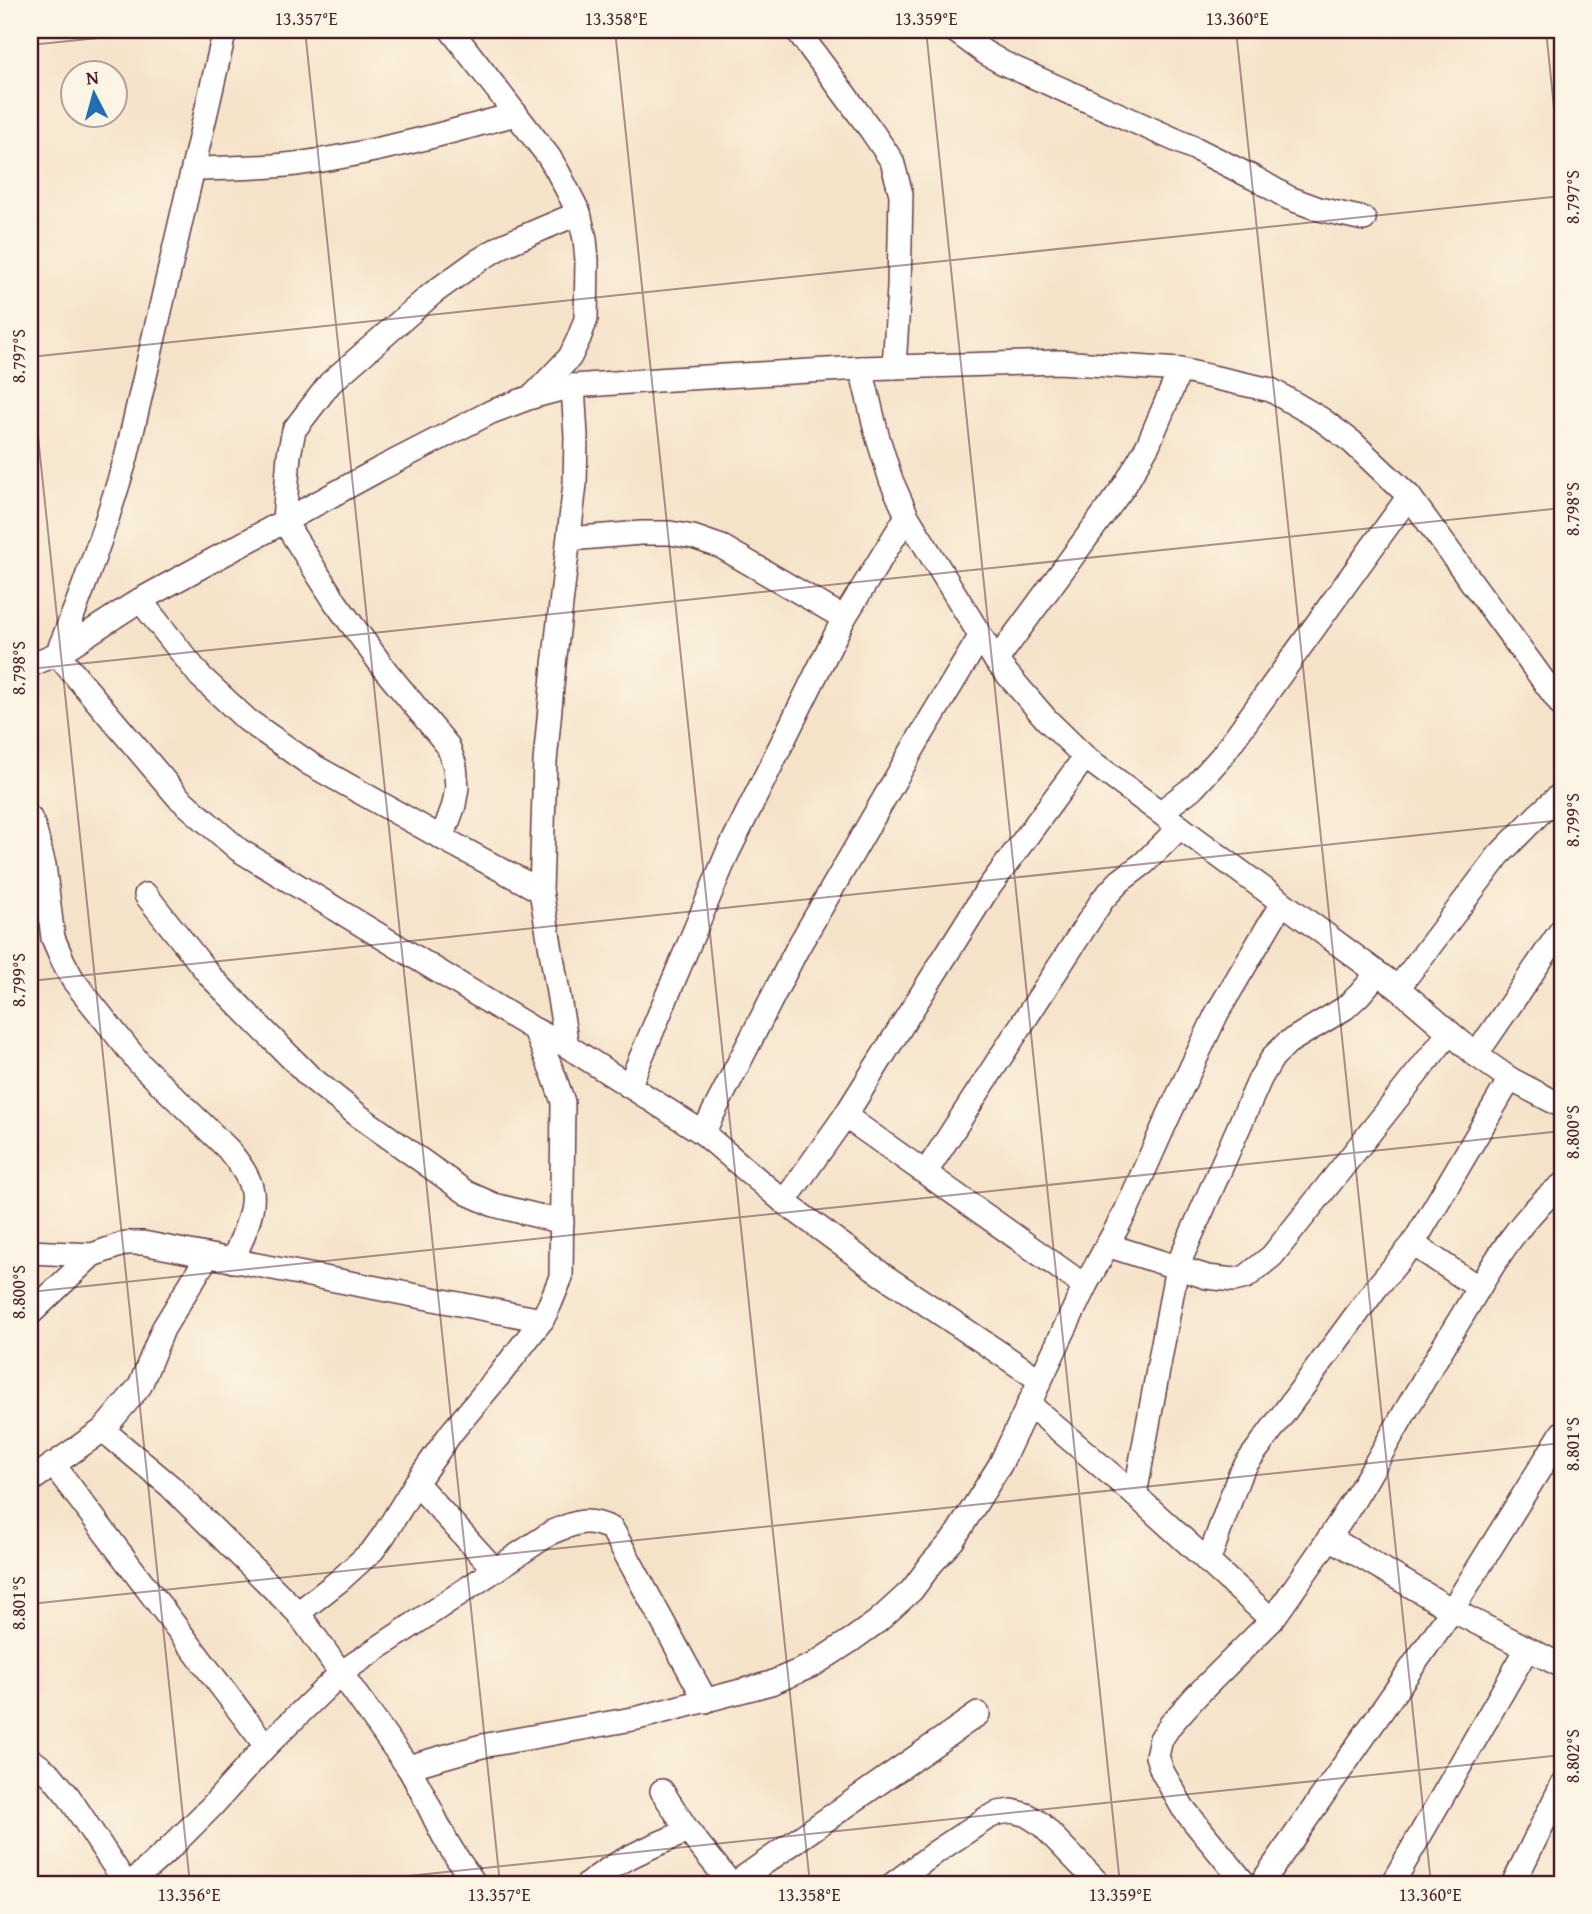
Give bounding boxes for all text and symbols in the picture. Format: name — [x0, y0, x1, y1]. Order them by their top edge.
text: 13.357°E — [274, 5, 338, 32]
text: 13.358°E — [584, 5, 648, 32]
text: 13.359°E — [894, 5, 958, 32]
text: 13.360°E — [1205, 5, 1269, 32]
north arrow — [60, 60, 130, 130]
text: N — [84, 62, 100, 92]
text: 8.797°S — [1559, 170, 1586, 224]
text: 8.797°S — [5, 329, 32, 383]
text: 8.798°S — [1559, 482, 1586, 536]
text: 8.798°S — [5, 641, 32, 695]
text: 8.799°S — [1559, 793, 1586, 847]
text: 8.799°S — [5, 953, 32, 1007]
text: 8.800°S — [1559, 1105, 1586, 1159]
text: 8.800°S — [5, 1265, 32, 1319]
text: 8.801°S — [1559, 1417, 1586, 1471]
text: 8.801°S — [5, 1576, 32, 1630]
text: 8.802°S — [1559, 1729, 1586, 1783]
text: 13.356°E — [157, 1881, 221, 1908]
text: 13.357°E — [467, 1881, 531, 1908]
text: 13.358°E — [777, 1881, 841, 1908]
text: 13.359°E — [1088, 1881, 1152, 1908]
text: 13.360°E — [1398, 1881, 1462, 1908]

